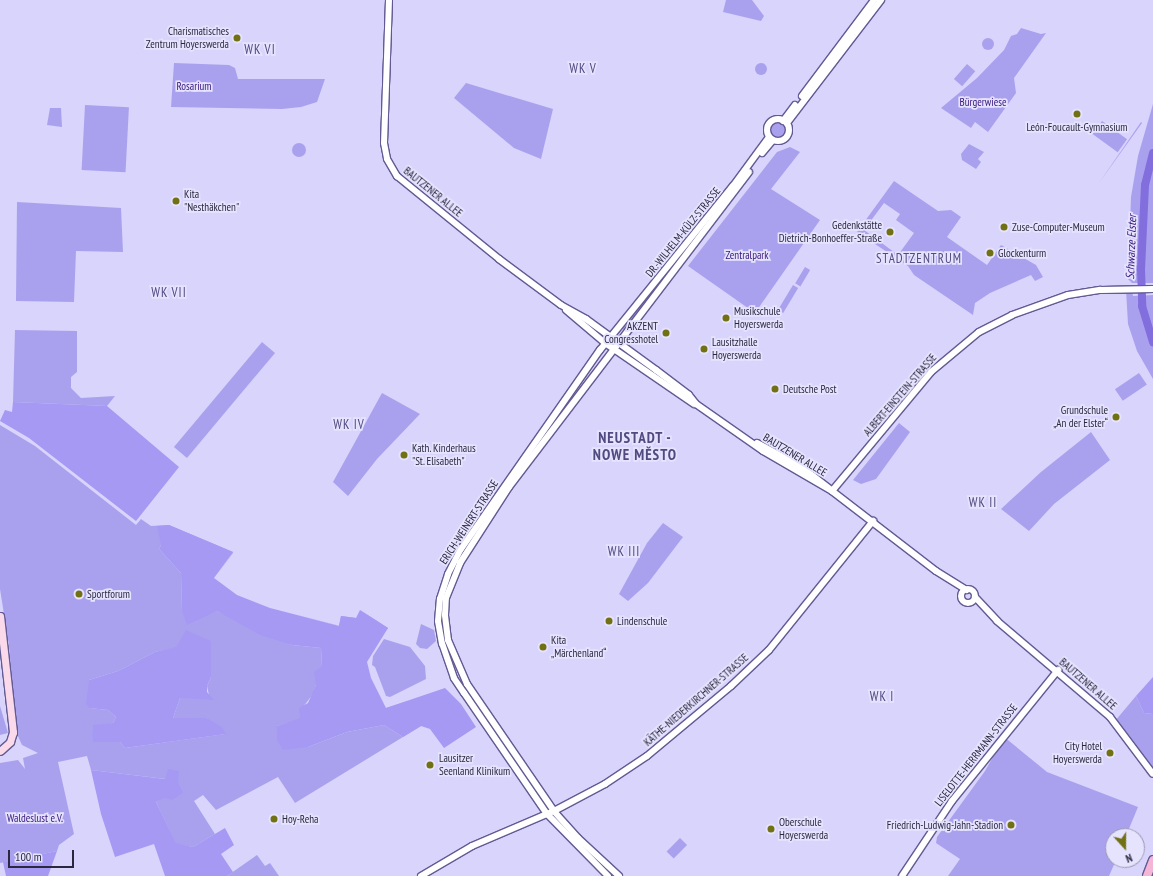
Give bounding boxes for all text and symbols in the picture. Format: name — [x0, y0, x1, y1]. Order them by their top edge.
place label: Charismatisches Zentrum Hoyerswerda — [146, 25, 229, 51]
marker: Charismatisches Zentrum Hoyerswerda — [232, 33, 242, 43]
district label: WK VI — [244, 42, 276, 58]
district label: WK V — [569, 61, 597, 77]
park label: Rosarium — [176, 79, 212, 93]
park label: Bürgerwiese — [960, 95, 1006, 109]
marker: León-Foucault-Gymnasium — [1072, 109, 1082, 119]
place label: León-Foucault-Gymnasium — [1027, 120, 1127, 134]
street label: BAUTZENER ALLEE — [401, 164, 465, 220]
street label: DR.-WILHELM-KÜLZ-STRASSE — [643, 185, 723, 279]
place label: Kita "Nesthäkchen" — [184, 188, 239, 214]
marker: Kita "Nesthäkchen" — [171, 196, 181, 206]
water label: Schwarze Elster — [1123, 214, 1139, 280]
place label: Gedenkstätte Dietrich-Bonhoeffer-Straße — [779, 219, 882, 245]
place label: Zuse-Computer-Museum — [1012, 220, 1105, 234]
marker: Zuse-Computer-Museum — [999, 222, 1009, 232]
marker: Gedenkstätte Dietrich-Bonhoeffer-Straße — [885, 227, 895, 237]
place label: Glockenturm — [998, 246, 1046, 260]
park label: Zentralpark — [725, 248, 769, 262]
marker: Glockenturm — [985, 248, 995, 258]
district label: STADTZENTRUM — [876, 251, 962, 267]
district label: WK VII — [151, 285, 187, 301]
place label: Musikschule Hoyerswerda — [734, 305, 783, 331]
marker: Musikschule Hoyerswerda — [721, 313, 731, 323]
place label: AKZENT Congresshotel — [604, 320, 658, 346]
marker: AKZENT Congresshotel — [661, 328, 671, 338]
place label: Lausitzhalle Hoyerswerda — [712, 336, 761, 362]
marker: Lausitzhalle Hoyerswerda — [699, 344, 709, 354]
street label: ALBERT-EINSTEIN-STRASSE — [861, 351, 939, 439]
place label: Deutsche Post — [783, 382, 837, 396]
marker: Deutsche Post — [770, 384, 780, 394]
place label: Grundschule „An der Elster“ — [1053, 404, 1108, 430]
marker: Grundschule „An der Elster“ — [1111, 412, 1121, 422]
district label: WK IV — [333, 417, 365, 433]
district label: NEUSTADT - NOWE MĚSTO — [593, 428, 677, 463]
street label: BAUTZENER ALLEE — [761, 431, 829, 479]
place label: Kath. Kinderhaus "St. Elisabeth" — [412, 442, 476, 468]
marker: Kath. Kinderhaus "St. Elisabeth" — [399, 450, 409, 460]
street label: ERICH-WEINERT-STRASSE — [437, 477, 501, 567]
district label: WK II — [969, 495, 997, 511]
district label: WK III — [608, 544, 640, 560]
place label: Sportforum — [87, 587, 130, 601]
marker: Sportforum — [74, 589, 84, 599]
place label: Lindenschule — [617, 614, 667, 628]
marker: Lindenschule — [604, 616, 614, 626]
place label: Kita „Märchenland“ — [551, 634, 606, 660]
marker: Kita „Märchenland“ — [538, 642, 548, 652]
street label: KÄTHE-NIEDERKIRCHNER-STRASSE — [641, 651, 751, 749]
street label: BAUTZENER ALLEE — [1056, 655, 1120, 713]
district label: WK I — [870, 689, 894, 705]
street label: LISELOTTE-HERRMANN-STRASSE — [932, 701, 1020, 809]
place label: City Hotel Hoyerswerda — [1053, 740, 1102, 766]
marker: City Hotel Hoyerswerda — [1105, 748, 1115, 758]
place label: Lausitzer Seenland Klinikum — [439, 752, 510, 778]
marker: Lausitzer Seenland Klinikum — [424, 759, 436, 771]
park label: Waldeslust e.V. — [7, 811, 63, 825]
place label: Hoy-Reha — [282, 812, 319, 826]
marker: Hoy-Reha — [269, 814, 279, 824]
place label: Oberschule Hoyerswerda — [779, 816, 828, 842]
place label: Friedrich-Ludwig-Jahn-Stadion — [887, 818, 1003, 832]
marker: Friedrich-Ludwig-Jahn-Stadion — [1006, 820, 1016, 830]
marker: Oberschule Hoyerswerda — [766, 824, 776, 834]
north arrow — [1105, 828, 1145, 868]
scale bar — [10, 842, 76, 868]
text: 100 m — [15, 849, 42, 864]
text: N — [1124, 851, 1134, 866]

